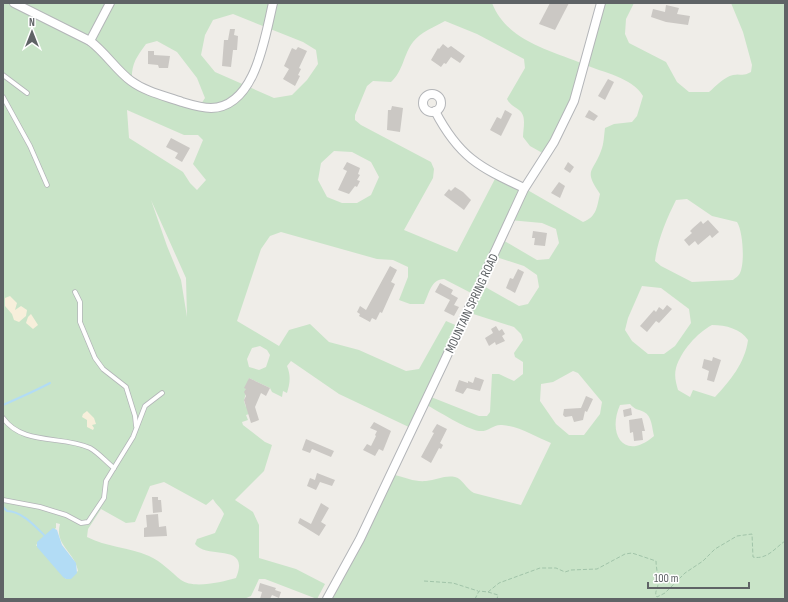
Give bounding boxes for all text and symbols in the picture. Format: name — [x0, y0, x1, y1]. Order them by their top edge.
north arrow — [12, 12, 52, 52]
text: N — [29, 16, 35, 29]
street label: MOUNTAIN SPRING ROAD — [442, 251, 502, 356]
scale bar — [648, 564, 749, 590]
text: 100 m — [654, 571, 679, 586]

